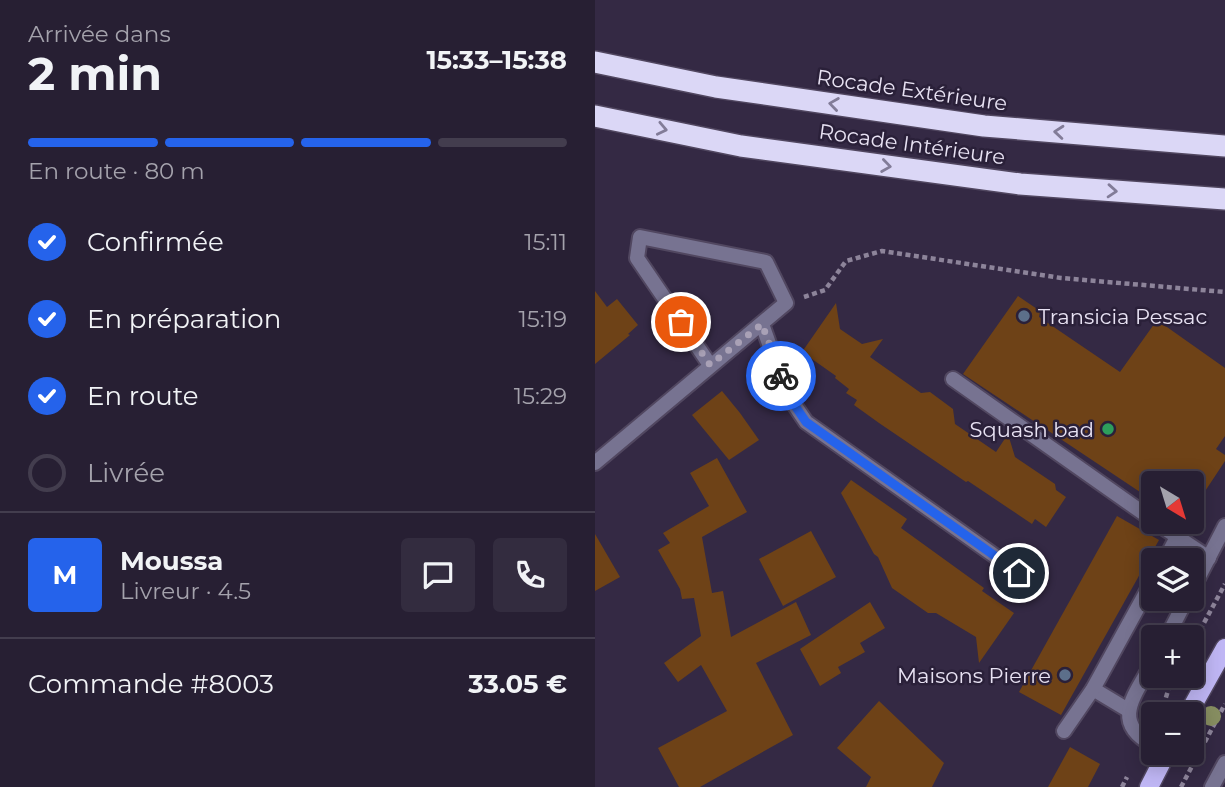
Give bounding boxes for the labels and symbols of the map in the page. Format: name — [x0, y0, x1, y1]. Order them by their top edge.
street label: Rocade Extérieure — [815, 64, 1009, 116]
one-way arrow — [828, 97, 840, 112]
street label: Rocade Intérieure — [817, 119, 1007, 169]
one-way arrow — [656, 121, 668, 136]
one-way arrow — [1054, 125, 1065, 140]
one-way arrow — [880, 158, 892, 173]
one-way arrow — [1107, 183, 1118, 198]
pin — [651, 292, 711, 352]
place label: Transicia Pessac — [1038, 304, 1207, 329]
marker: Transicia Pessac — [1016, 308, 1032, 324]
courier — [746, 341, 816, 411]
place label: Squash bad — [970, 417, 1094, 442]
marker: Squash bad — [1100, 421, 1116, 437]
north arrow — [1141, 471, 1204, 534]
pin — [989, 543, 1049, 603]
place label: Maisons Pierre — [897, 663, 1051, 688]
marker: Maisons Pierre — [1057, 667, 1073, 683]

